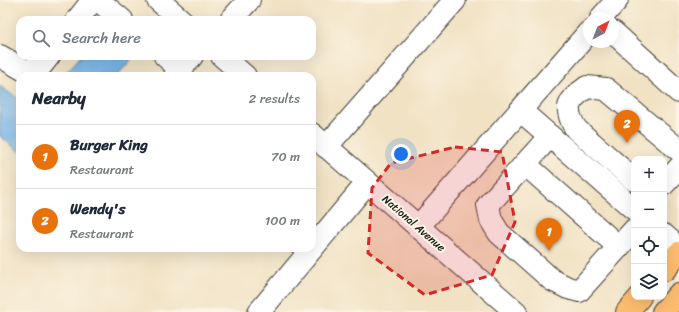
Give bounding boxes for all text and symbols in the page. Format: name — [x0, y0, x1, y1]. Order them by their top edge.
north arrow — [583, 12, 619, 48]
search box — [16, 16, 316, 60]
text: Search here — [62, 25, 141, 51]
icon: search — [30, 27, 52, 49]
text: Nearby — [32, 83, 86, 113]
text: 2 results — [249, 87, 300, 110]
pin: 2 — [614, 110, 640, 143]
text: Burger King — [70, 132, 148, 158]
your location — [391, 144, 411, 164]
text: 1 — [42, 145, 48, 168]
text: 70 m — [271, 145, 300, 168]
map controls — [631, 156, 667, 300]
button: + — [631, 156, 667, 192]
text: Restaurant — [70, 158, 134, 181]
street label: National Avenue — [377, 190, 450, 257]
button: − — [631, 192, 667, 228]
text: Wendy's — [70, 196, 125, 222]
text: 2 — [41, 209, 49, 232]
text: 100 m — [265, 209, 300, 232]
pin: 1 — [536, 218, 562, 251]
text: Restaurant — [70, 222, 134, 245]
button: locate — [631, 228, 667, 264]
button: layers — [631, 264, 667, 300]

